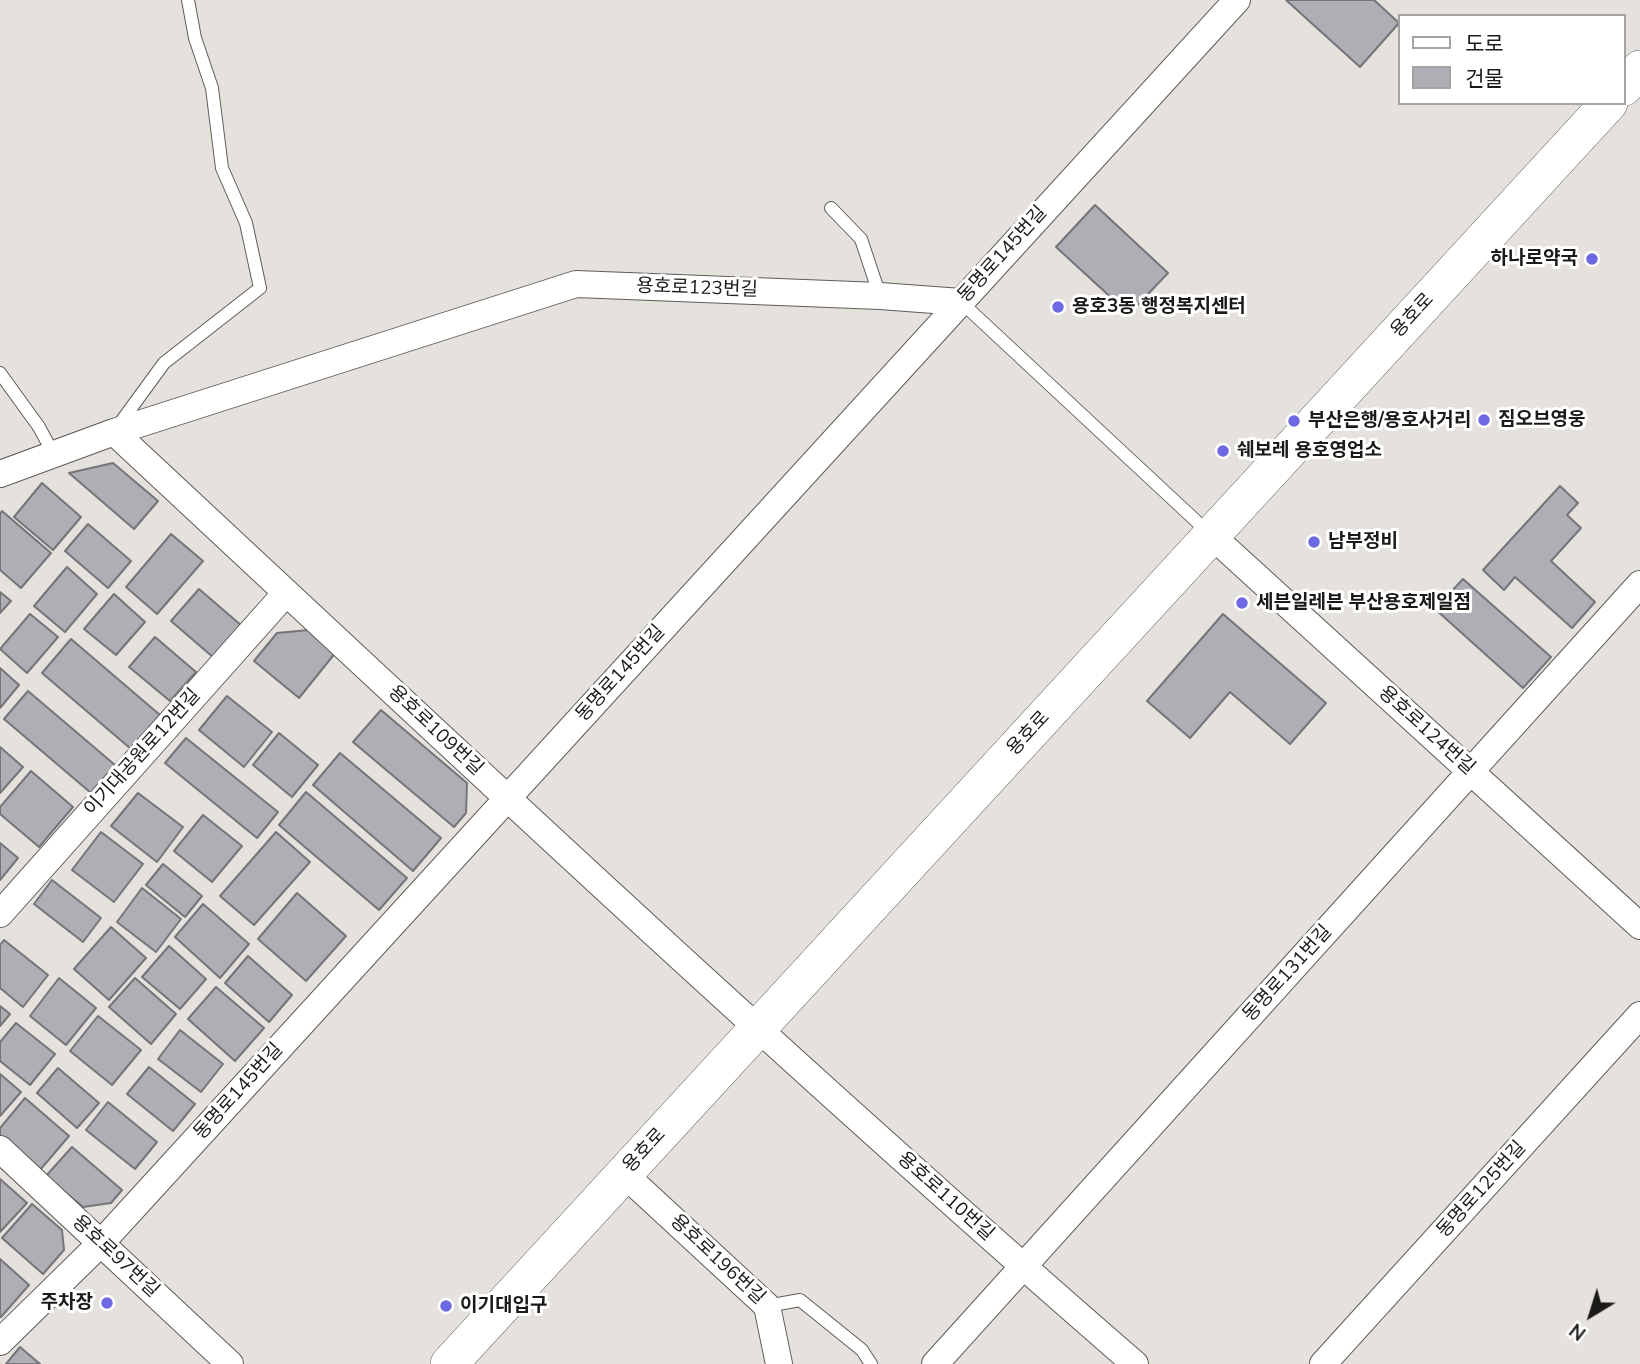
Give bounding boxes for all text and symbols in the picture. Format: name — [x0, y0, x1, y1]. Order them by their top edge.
legend — [1398, 14, 1626, 105]
text: 도로 — [1465, 30, 1504, 58]
text: 건물 — [1465, 65, 1504, 93]
street label: 동명로145번길 — [954, 202, 1052, 308]
place label: 하나로약국 — [1491, 248, 1578, 270]
marker: 하나로약국 — [1584, 251, 1600, 267]
street label: 용호로123번길 — [636, 275, 758, 303]
street label: 용호로 — [1387, 289, 1439, 343]
place label: 용호3동 행정복지센터 — [1072, 296, 1246, 318]
marker: 용호3동 행정복지센터 — [1050, 299, 1066, 315]
place label: 짐오브영웅 — [1498, 409, 1585, 431]
place label: 부산은행/용호사거리 — [1308, 410, 1471, 432]
marker: 짐오브영웅 — [1476, 412, 1492, 428]
marker: 부산은행/용호사거리 — [1286, 413, 1302, 429]
place label: 쉐보레 용호영업소 — [1237, 440, 1382, 462]
marker: 쉐보레 용호영업소 — [1215, 443, 1231, 459]
place label: 남부정비 — [1328, 531, 1398, 553]
marker: 남부정비 — [1306, 534, 1322, 550]
place label: 세븐일레븐 부산용호제일점 — [1256, 592, 1471, 614]
marker: 세븐일레븐 부산용호제일점 — [1234, 595, 1250, 611]
street label: 동명로145번길 — [572, 621, 670, 727]
street label: 용호로109번길 — [383, 681, 487, 781]
street label: 용호로124번길 — [1373, 682, 1479, 780]
street label: 이기대공원로12번길 — [80, 685, 206, 821]
street label: 용호로 — [1003, 707, 1055, 761]
street label: 동명로131번길 — [1239, 921, 1337, 1027]
street label: 동명로145번길 — [190, 1039, 288, 1145]
street label: 용호로 — [619, 1124, 671, 1178]
street label: 동명로125번길 — [1433, 1137, 1531, 1243]
street label: 용호로110번길 — [892, 1148, 998, 1246]
street label: 용호로196번길 — [665, 1210, 769, 1310]
street label: 용호로97번길 — [67, 1211, 163, 1303]
north arrow — [1556, 1280, 1626, 1350]
place label: 주차장 — [41, 1292, 93, 1314]
marker: 주차장 — [99, 1295, 115, 1311]
place label: 이기대입구 — [460, 1295, 547, 1317]
marker: 이기대입구 — [438, 1298, 454, 1314]
text: N — [1564, 1317, 1592, 1346]

